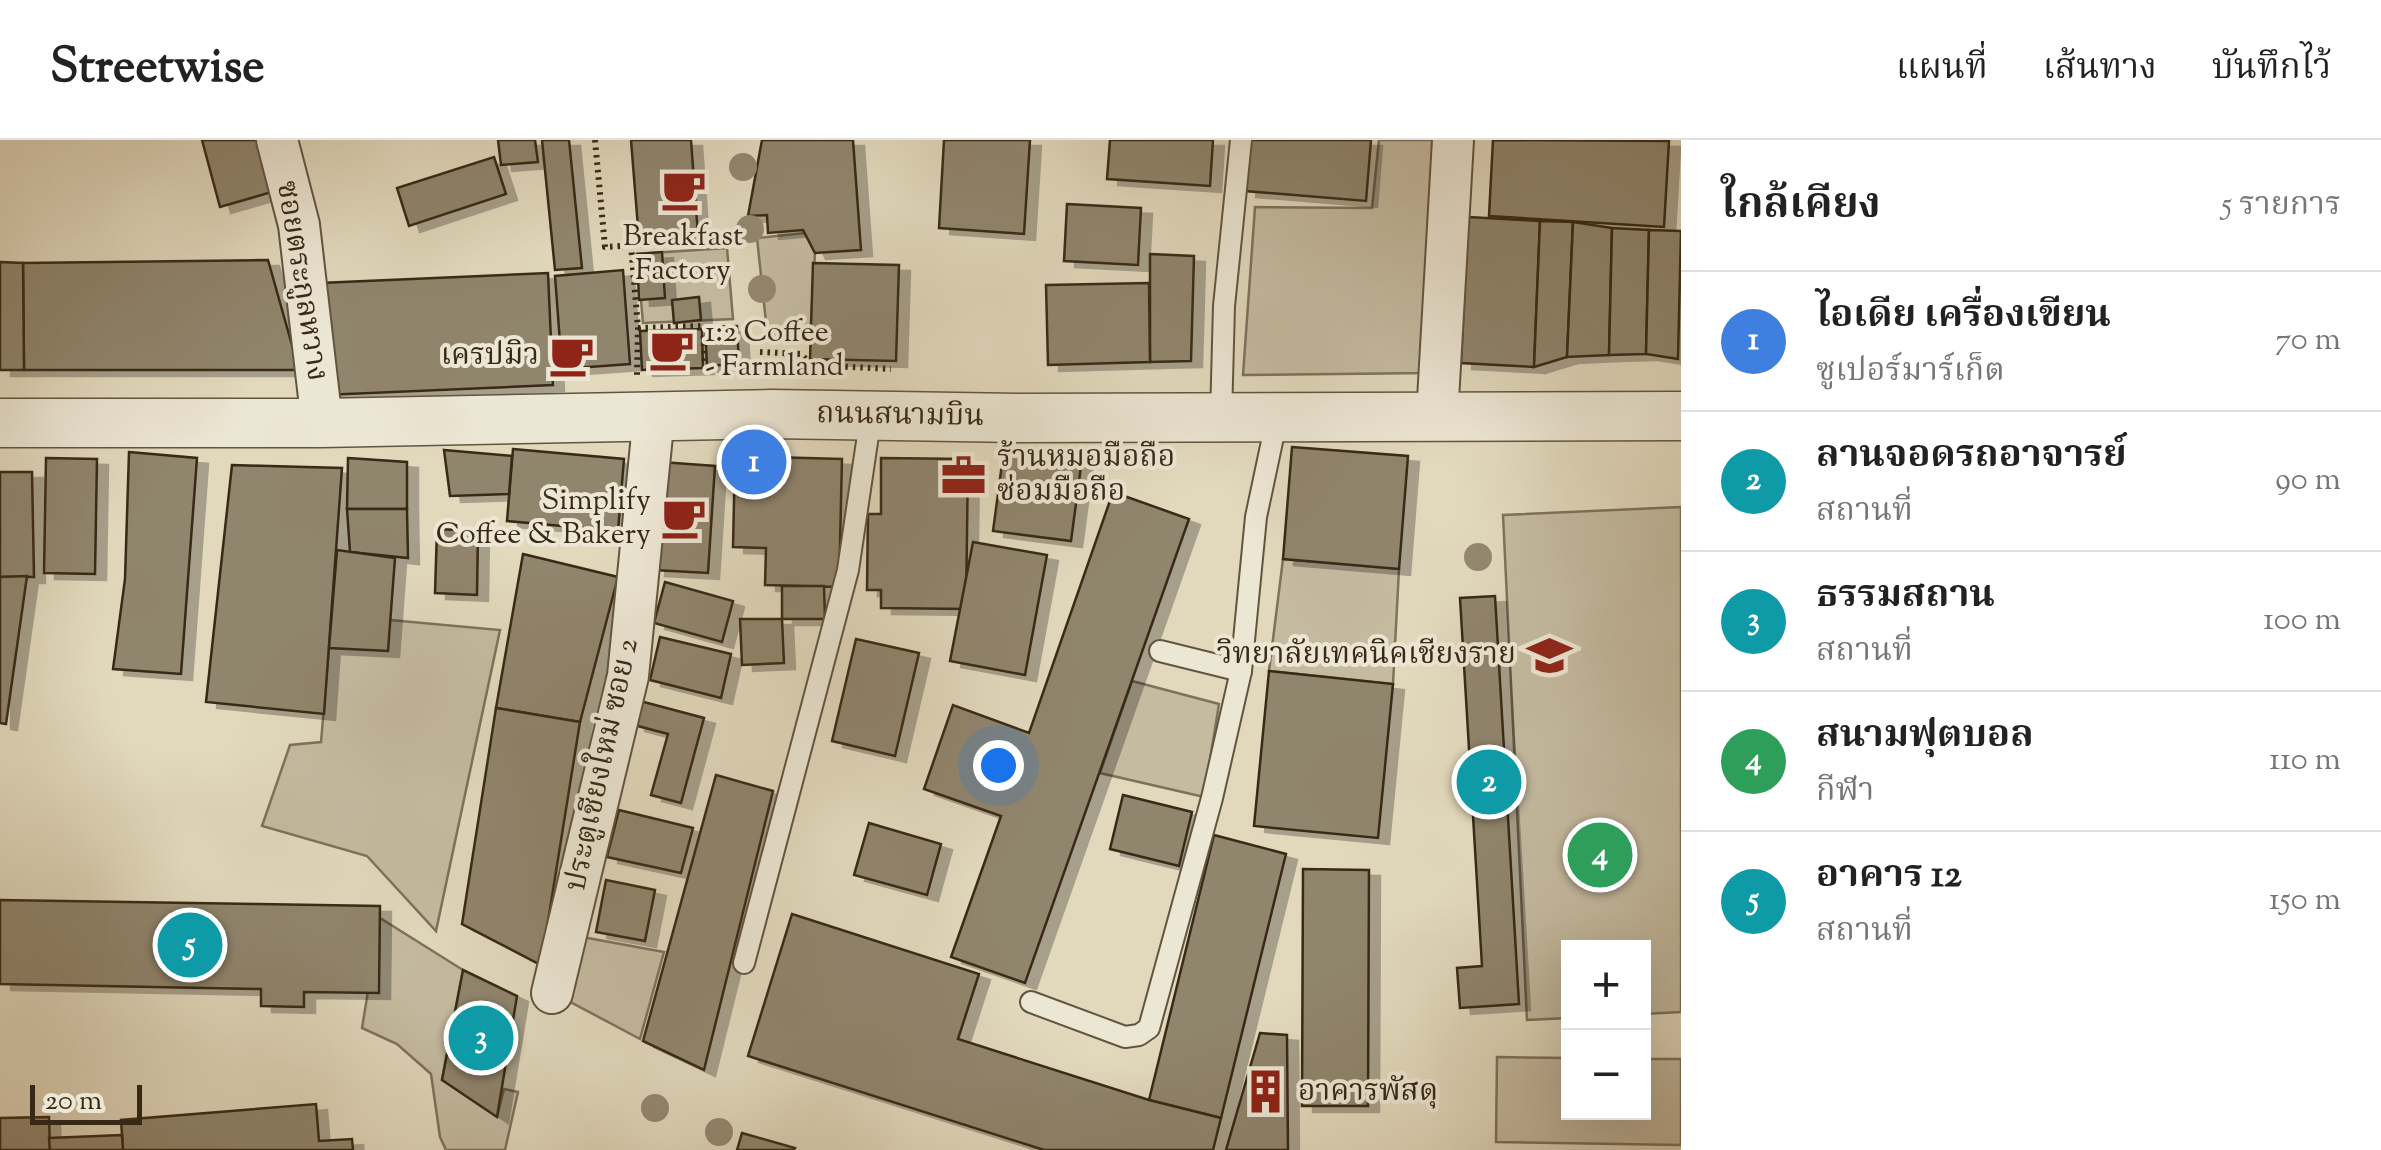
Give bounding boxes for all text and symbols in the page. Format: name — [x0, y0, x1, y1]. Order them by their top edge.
text: Streetwise — [50, 35, 265, 104]
text: แผนที่ — [1896, 44, 1988, 95]
text: เส้นทาง — [2043, 44, 2157, 95]
text: บันทึกไว้ — [2212, 44, 2331, 95]
cafe icon: Breakfast Factory — [659, 166, 707, 214]
text: ใกล้เคียง — [1721, 177, 1881, 237]
street label: ซอยตระกูลหวาง — [264, 178, 338, 384]
text: 5 รายการ — [2221, 183, 2341, 229]
place label: Breakfast Factory — [623, 216, 743, 293]
text: ไอเดีย เครื่องเขียน — [1816, 290, 2111, 344]
place label: 1:2 Coffee - Farmland — [705, 312, 844, 389]
text: 1 — [1748, 318, 1759, 364]
text: 70 m — [2275, 318, 2341, 364]
cafe icon: 1:2 Coffee - Farmland — [648, 326, 696, 374]
cafe icon: เครปมิว — [548, 332, 596, 380]
place label: เครปมิว — [441, 335, 539, 378]
text: ซูเปอร์มาร์เก็ต — [1816, 349, 2005, 395]
street label: ถนนสนามบิน — [816, 393, 984, 439]
pin: 1 — [722, 424, 786, 500]
text: ลานจอดรถอาจารย์ — [1816, 430, 2127, 484]
place label: ร้านหมอมือถือ ซ่อมมือถือ — [997, 437, 1175, 514]
office icon: ร้านหมอมือถือ ซ่อมมือถือ — [940, 451, 988, 499]
text: 2 — [1746, 458, 1761, 504]
text: 90 m — [2275, 458, 2341, 504]
place label: Simplify Coffee & Bakery — [436, 480, 651, 557]
text: สถานที่ — [1816, 489, 1913, 535]
cafe icon: Simplify Coffee & Bakery — [660, 494, 708, 542]
text: ธรรมสถาน — [1816, 570, 1995, 624]
text: 3 — [1747, 598, 1760, 644]
text: 100 m — [2263, 598, 2341, 644]
text: สถานที่ — [1816, 629, 1913, 675]
school or university icon: วิทยาลัยเทคนิคเชียงราย — [1525, 631, 1573, 679]
street label: ประตูเชียงใหม่ ซอย 2 — [553, 634, 651, 895]
place label: วิทยาลัยเทคนิคเชียงราย — [1217, 634, 1516, 677]
text: สนามฟุตบอล — [1816, 710, 2034, 764]
text: 4 — [1745, 738, 1762, 784]
text: 110 m — [2269, 738, 2341, 784]
your location — [973, 740, 1024, 791]
pin: 2 — [1456, 744, 1522, 820]
text: กีฬา — [1816, 769, 1874, 815]
pin: 4 — [1568, 818, 1632, 892]
text: อาคาร 12 — [1816, 850, 1962, 904]
text: 5 — [1748, 878, 1759, 924]
text: 150 m — [2269, 878, 2341, 924]
pin: 5 — [158, 908, 222, 982]
text: สถานที่ — [1816, 909, 1913, 955]
map controls — [1561, 940, 1651, 1120]
button: + — [1561, 940, 1651, 1030]
pin: 3 — [448, 1000, 514, 1076]
button: − — [1561, 1030, 1651, 1120]
building icon: อาคารพัสดุ — [1241, 1068, 1289, 1116]
place label: อาคารพัสดุ — [1298, 1071, 1438, 1114]
scale bar — [30, 1080, 142, 1124]
text: 20 m — [45, 1082, 102, 1122]

